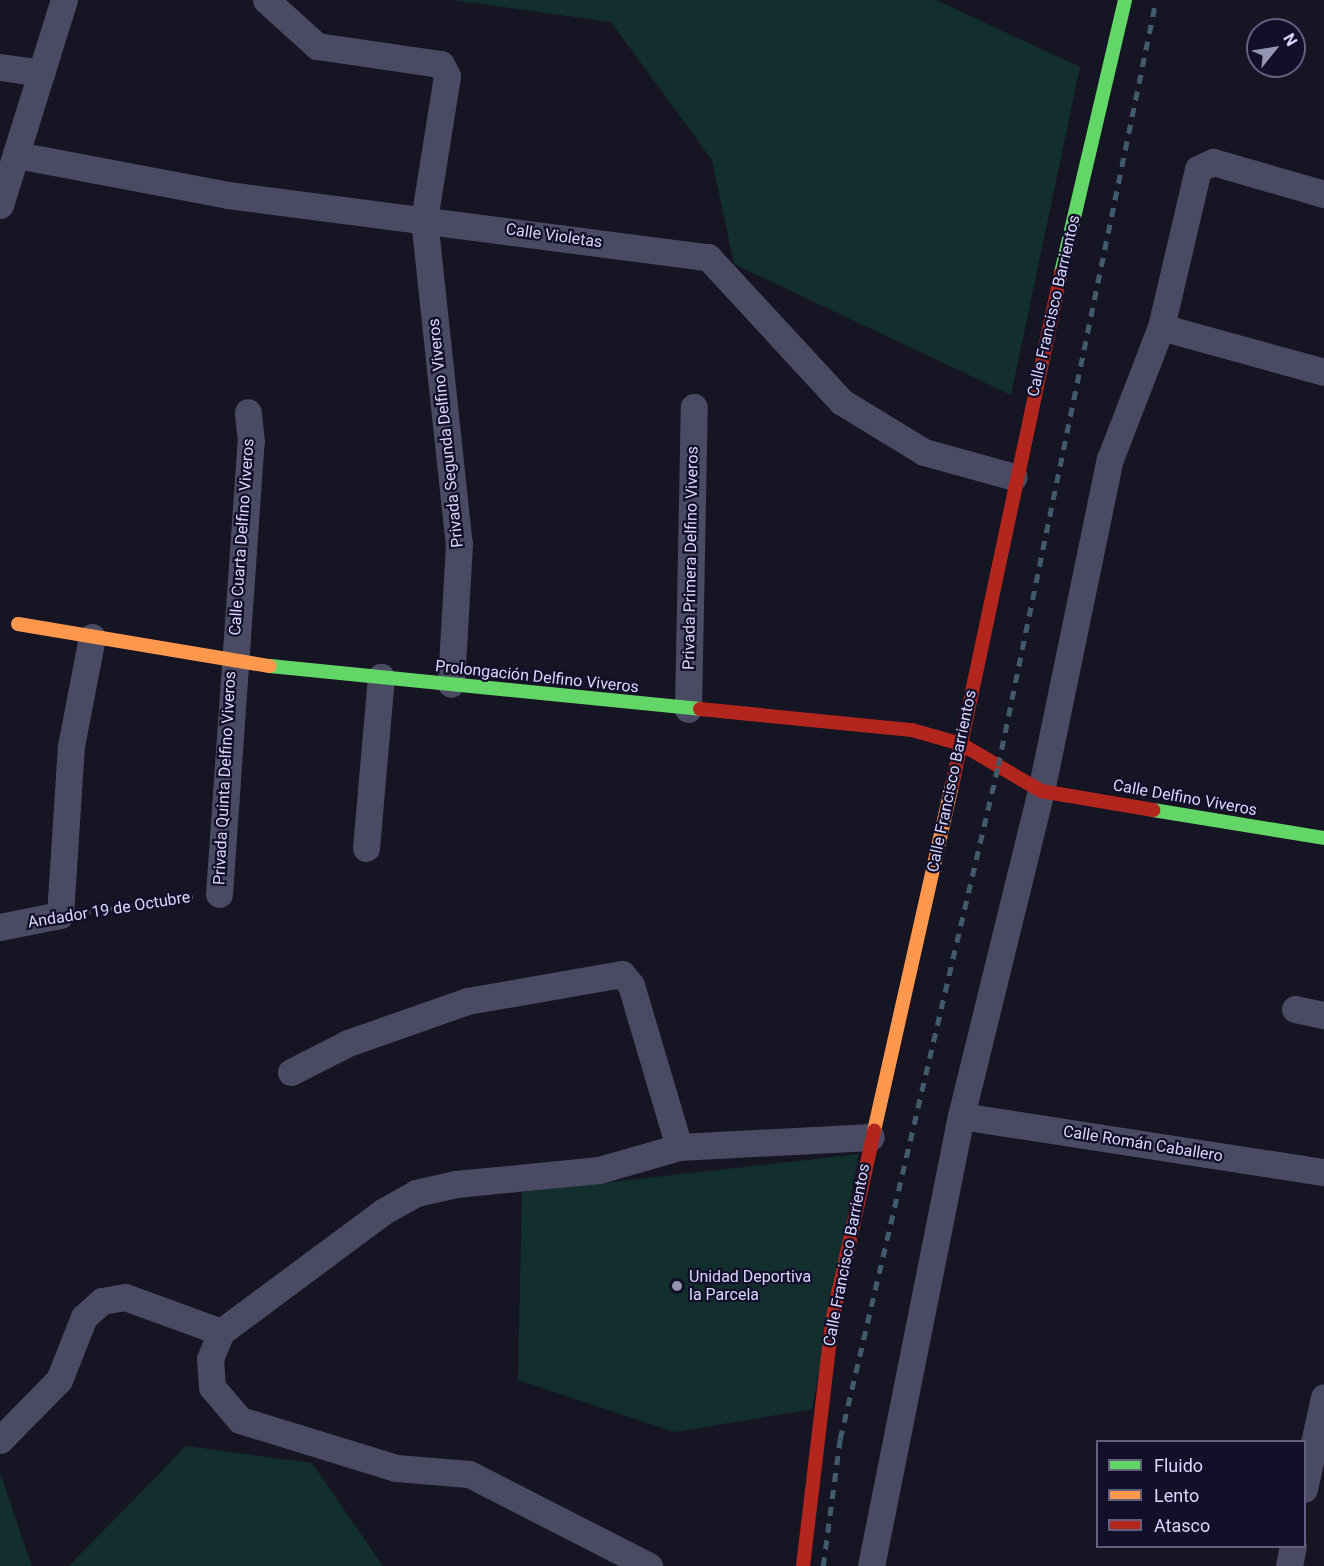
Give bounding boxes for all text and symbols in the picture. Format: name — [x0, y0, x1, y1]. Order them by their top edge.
north arrow — [1246, 18, 1306, 78]
text: N — [1279, 30, 1301, 49]
street label: Calle Francisco Barrientos — [1024, 213, 1084, 399]
street label: Calle Violetas — [505, 220, 603, 252]
street label: Privada Segunda Delfino Viveros — [424, 317, 468, 549]
street label: Calle Cuarta Delfino Viveros — [226, 438, 258, 636]
street label: Privada Primera Delfino Viveros — [679, 446, 703, 670]
street label: Prolongación Delfino Viveros — [434, 657, 640, 697]
street label: Privada Quinta Delfino Viveros — [210, 670, 240, 886]
street label: Calle Francisco Barrientos — [923, 688, 981, 874]
street label: Calle Delfino Viveros — [1111, 776, 1259, 820]
street label: Andador 19 de Octubre — [26, 888, 192, 932]
street label: Calle Román Caballero — [1062, 1122, 1224, 1166]
street label: Calle Francisco Barrientos — [820, 1162, 874, 1348]
place label: Unidad Deportiva la Parcela — [689, 1267, 811, 1305]
marker: Unidad Deportiva la Parcela — [670, 1279, 684, 1293]
legend — [1096, 1440, 1306, 1548]
text: Fluido — [1154, 1455, 1203, 1476]
text: Lento — [1154, 1485, 1199, 1506]
text: Atasco — [1154, 1515, 1210, 1536]

